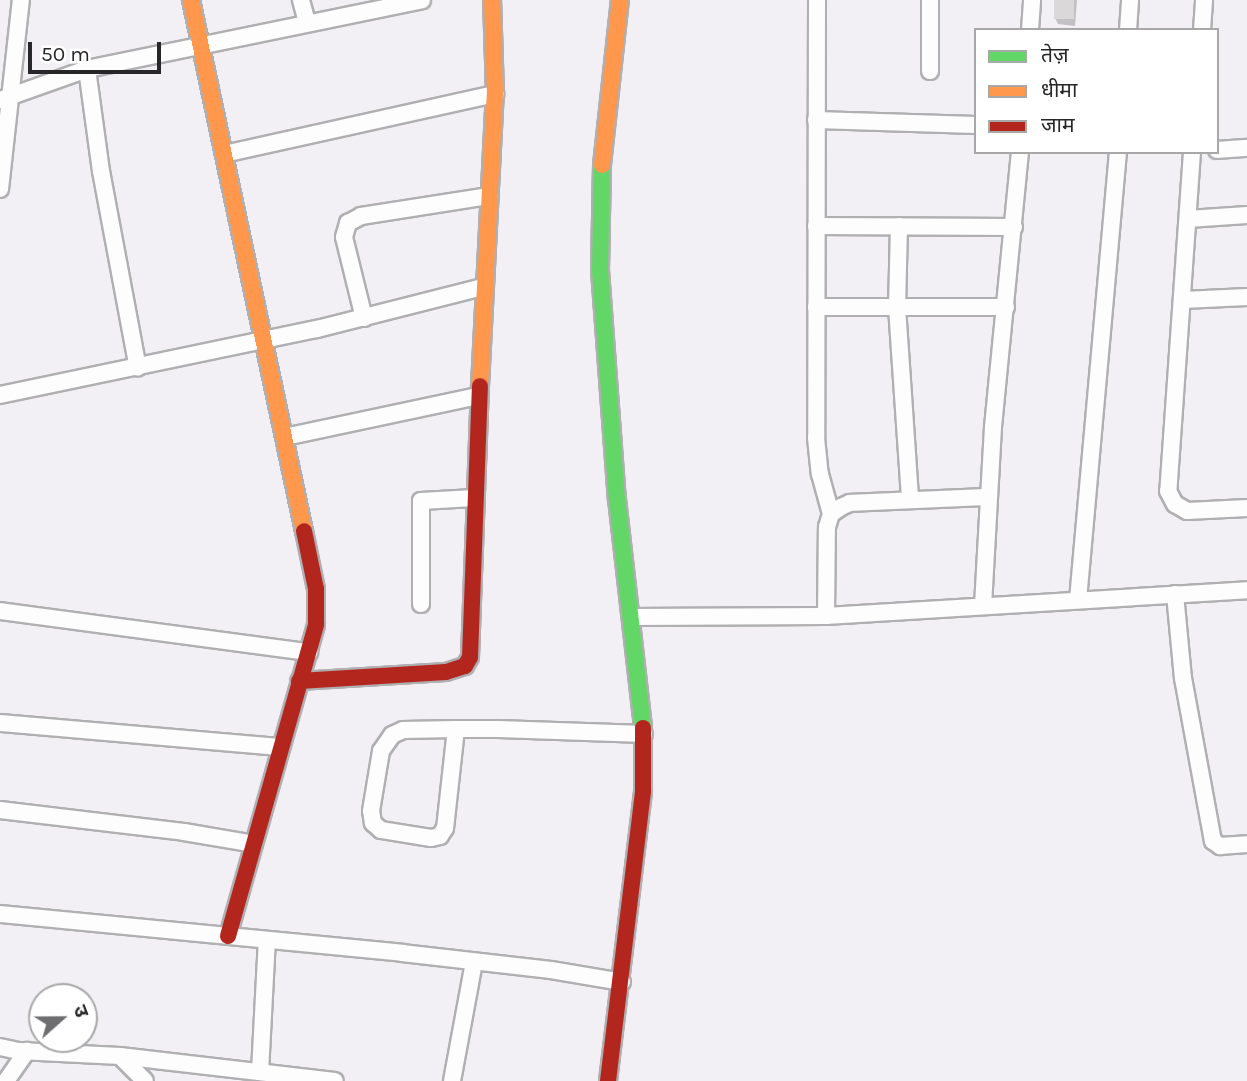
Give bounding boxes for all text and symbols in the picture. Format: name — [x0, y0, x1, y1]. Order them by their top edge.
scale bar — [32, 28, 164, 72]
legend — [974, 28, 1219, 154]
text: 50 m — [41, 42, 90, 66]
text: तेज़ — [1041, 43, 1069, 67]
text: धीमा — [1041, 78, 1077, 102]
text: जाम — [1041, 113, 1075, 137]
north arrow — [28, 983, 98, 1053]
text: उ — [68, 1002, 93, 1020]

